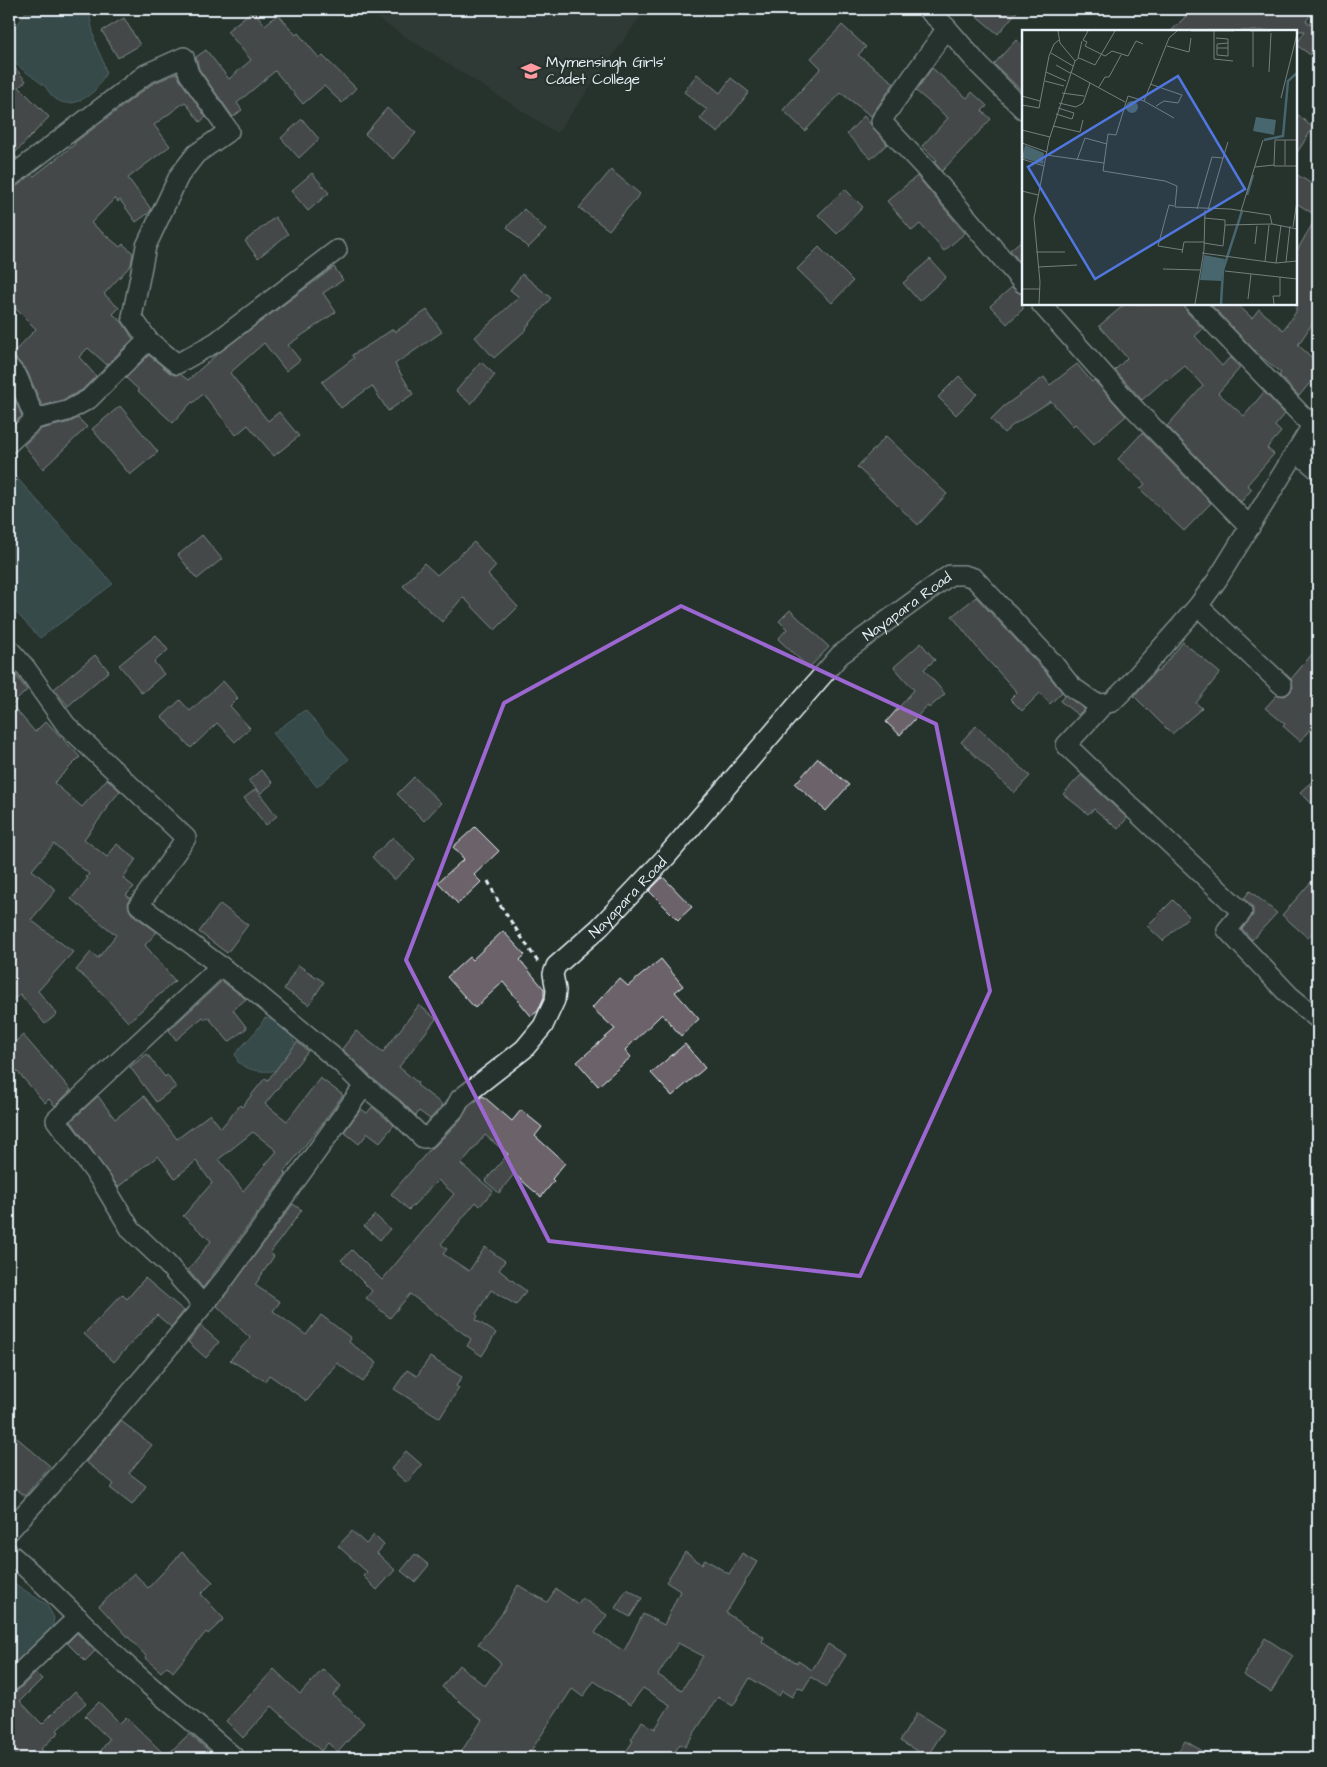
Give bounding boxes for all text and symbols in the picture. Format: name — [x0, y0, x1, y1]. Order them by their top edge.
inset map — [1022, 30, 1297, 305]
place label: Mymensingh Girls' Cadet College — [546, 52, 666, 91]
school or university icon: Mymensingh Girls' Cadet College — [520, 60, 542, 82]
street label: Nayapara Road — [858, 567, 956, 646]
street label: Nayapara Road — [584, 852, 672, 943]

